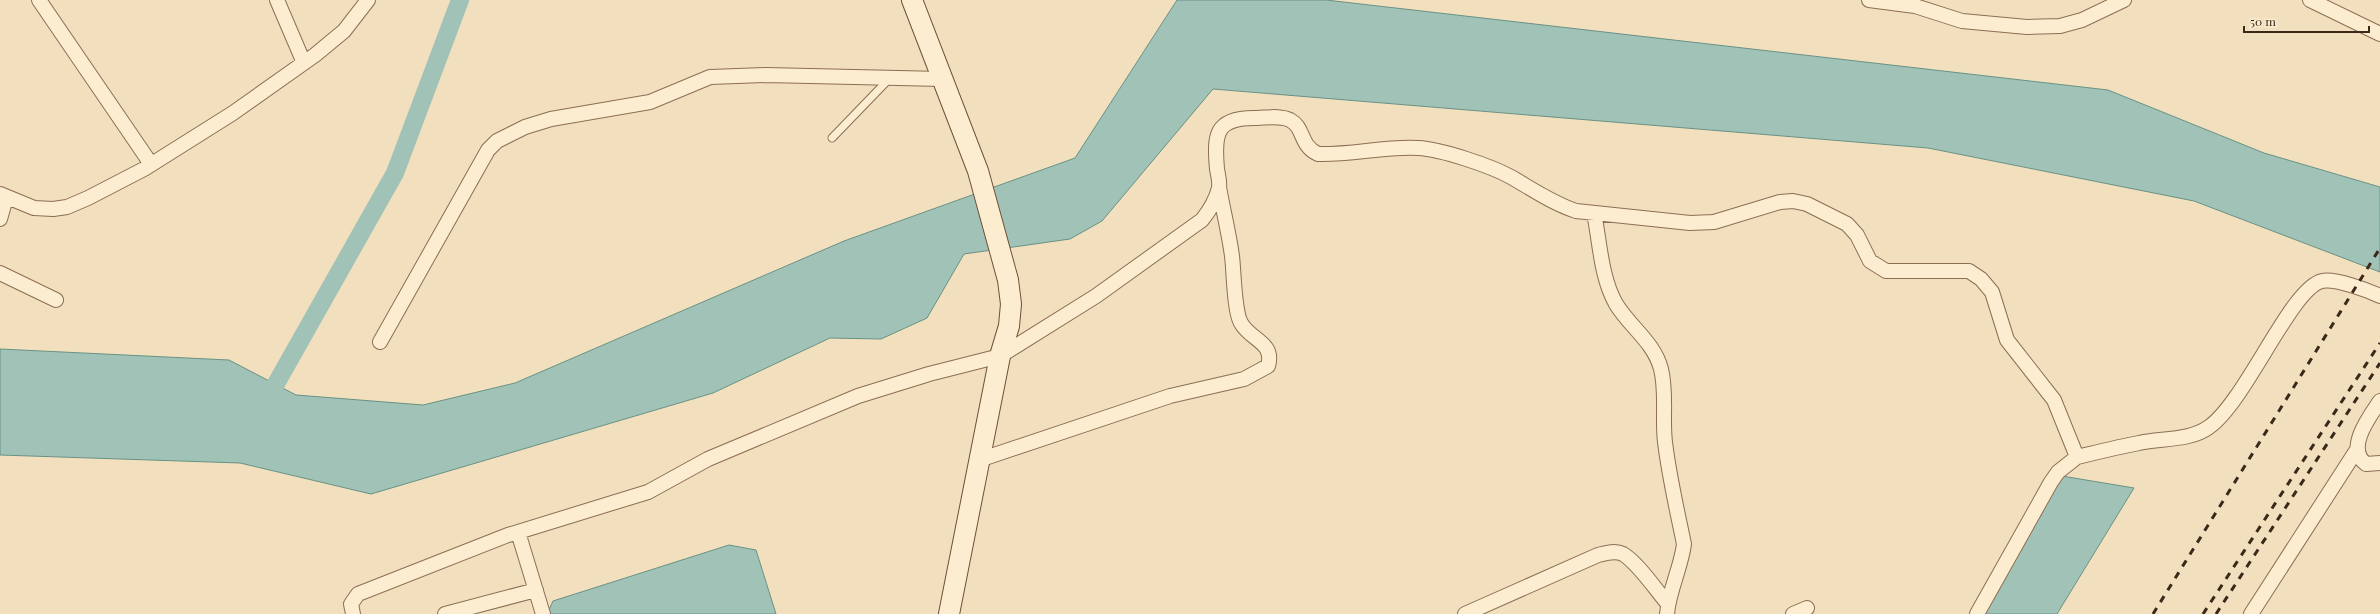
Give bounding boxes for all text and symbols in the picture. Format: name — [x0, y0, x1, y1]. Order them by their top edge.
scale bar — [2244, 8, 2369, 34]
text: 50 m — [2250, 13, 2276, 29]

